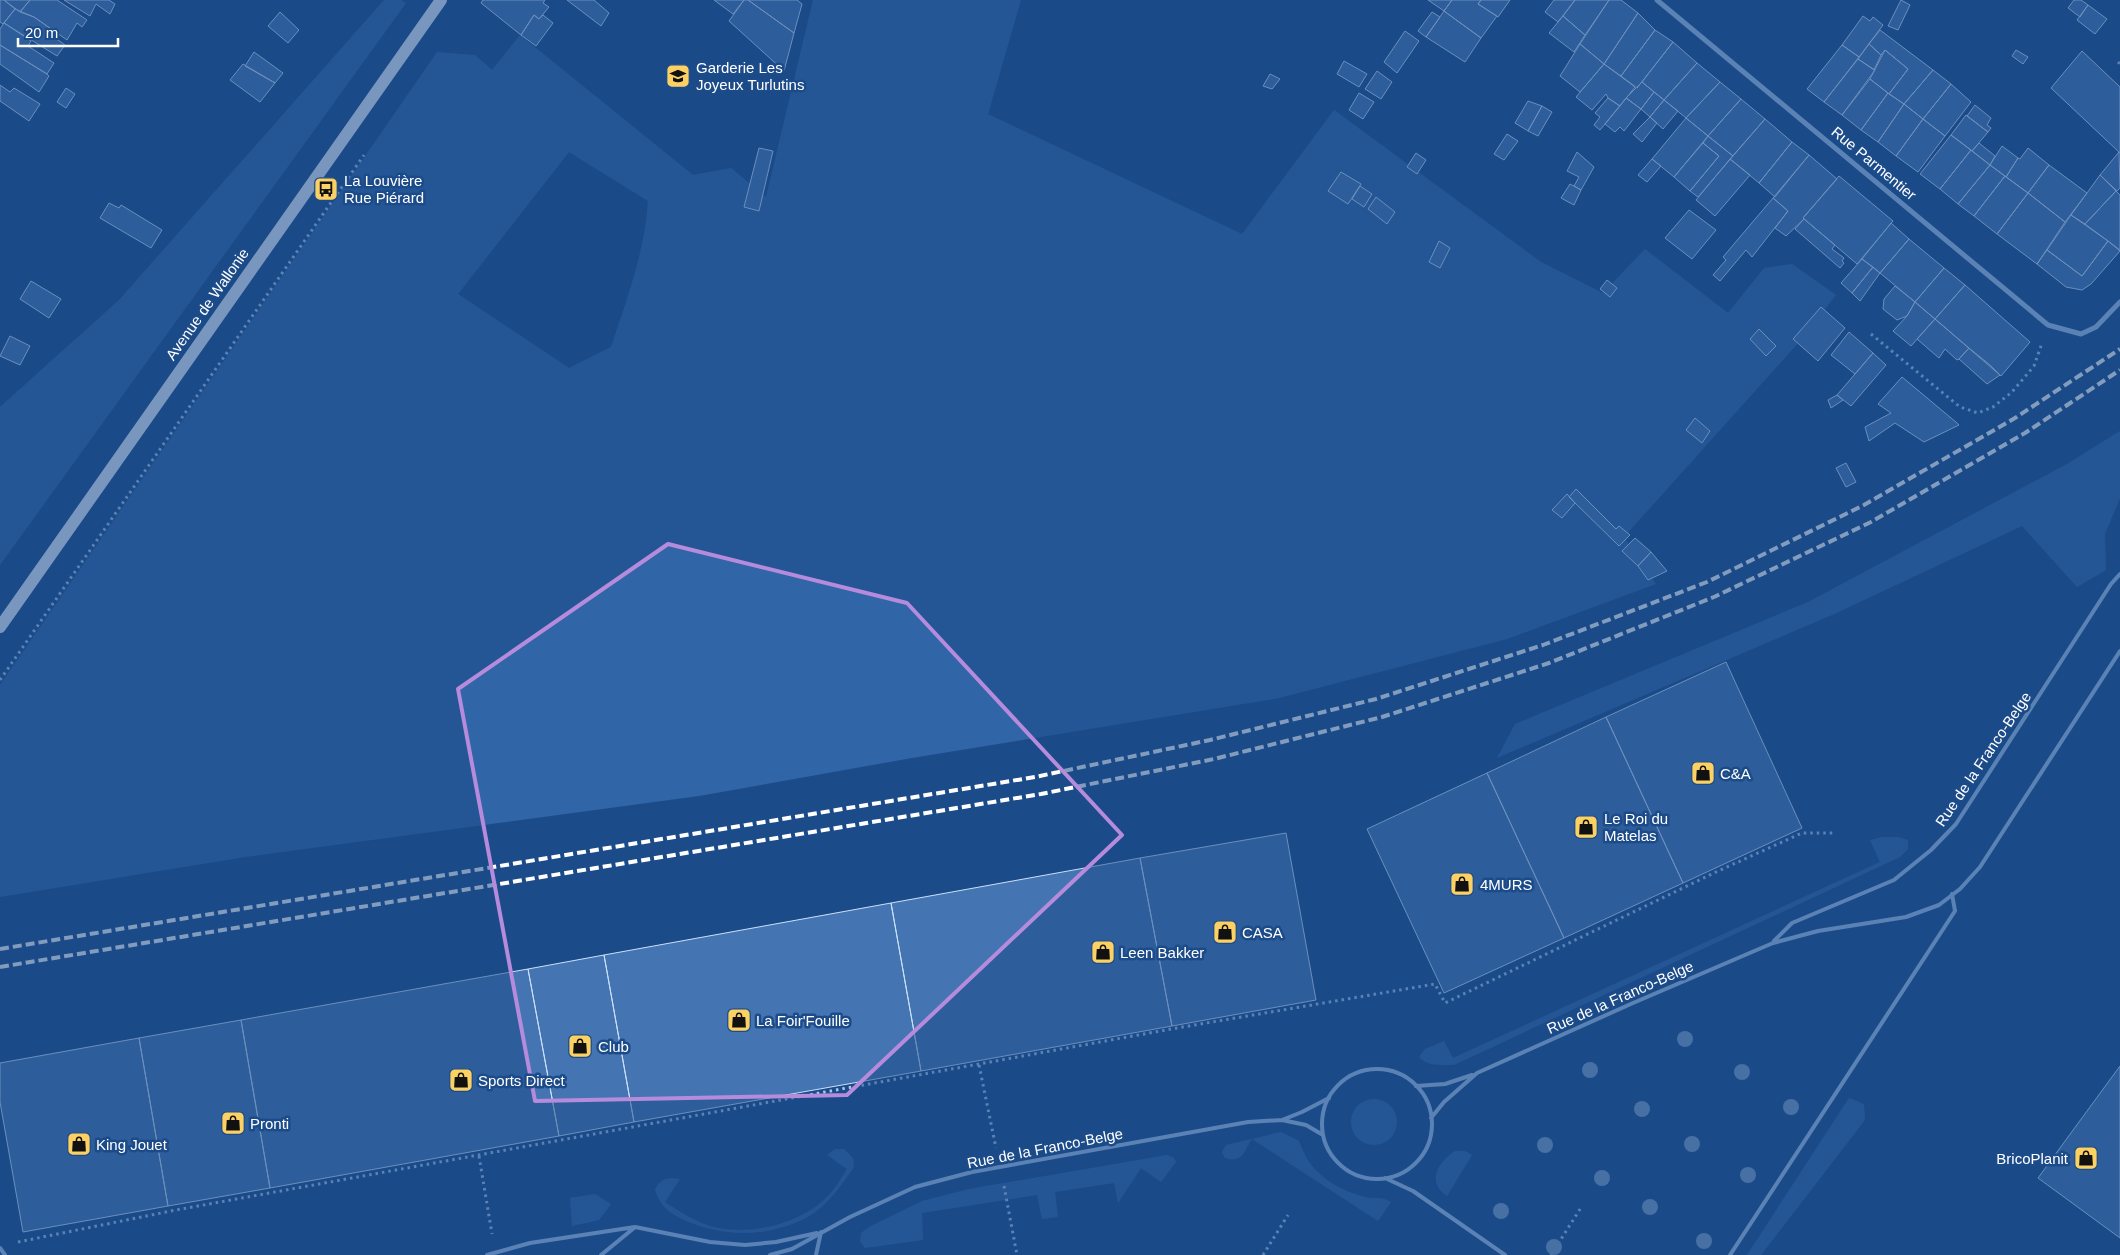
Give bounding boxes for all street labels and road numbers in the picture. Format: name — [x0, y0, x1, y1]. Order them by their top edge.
street label: Rue Parmentier — [1828, 123, 1920, 203]
street label: Avenue de Wallonie — [162, 245, 252, 363]
street label: Rue de la Franco-Belge — [1932, 689, 2034, 829]
street label: Rue de la Franco-Belge — [1544, 957, 1696, 1037]
street label: Rue de la Franco-Belge — [966, 1125, 1124, 1171]

